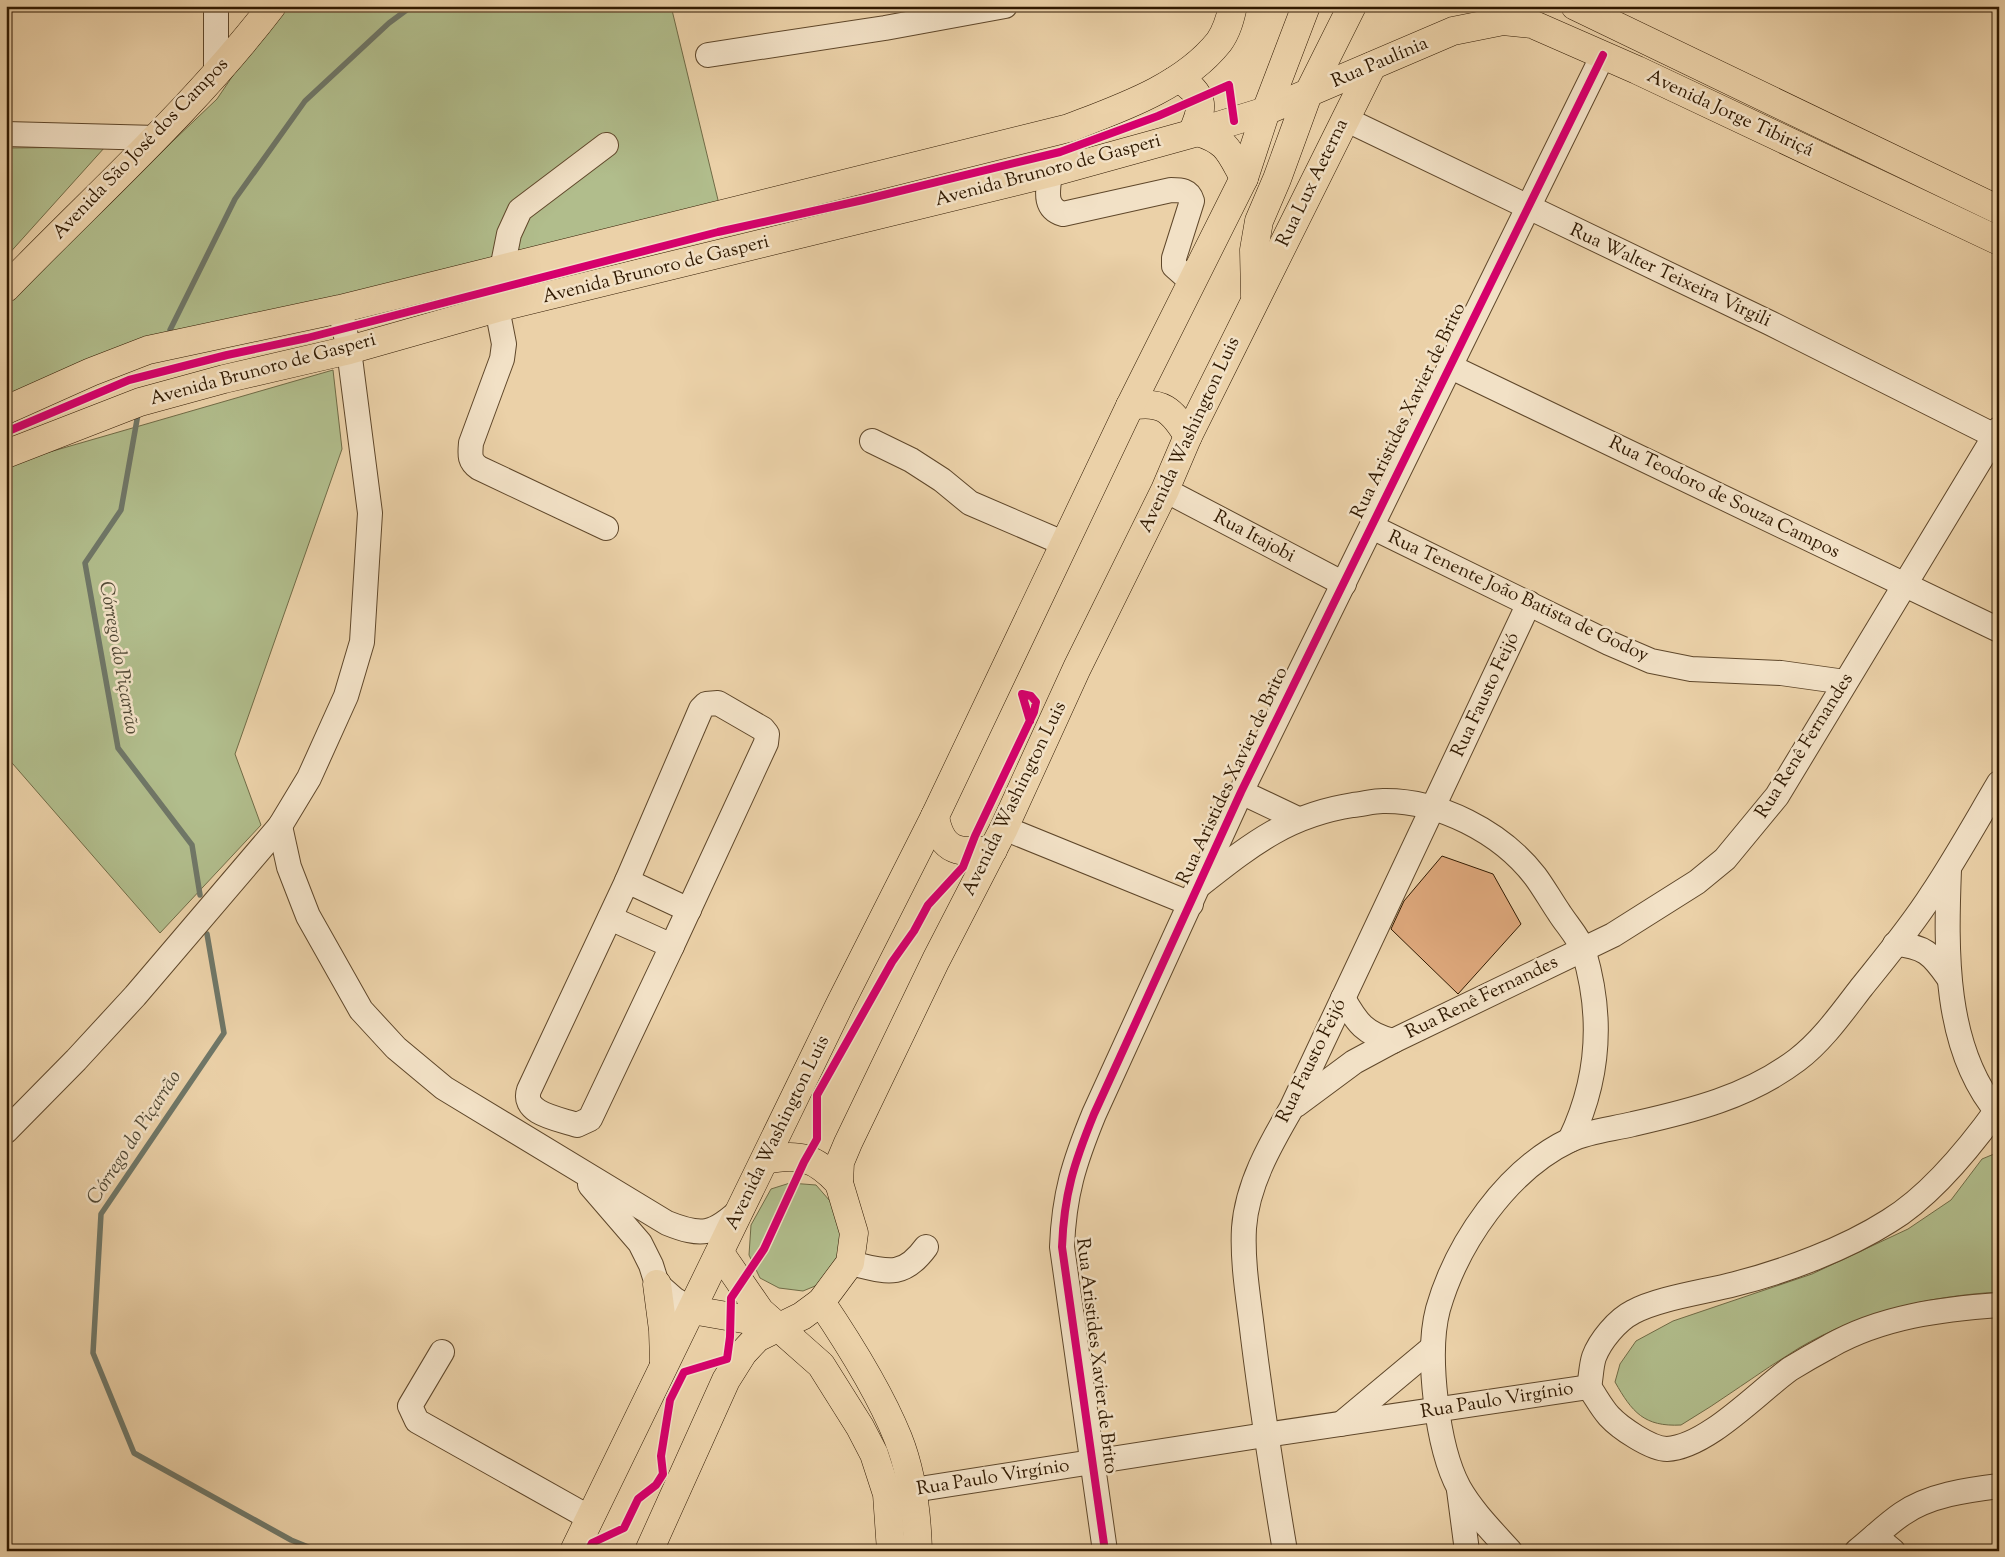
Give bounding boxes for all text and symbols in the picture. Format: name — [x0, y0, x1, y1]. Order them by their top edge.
street label: Rua Paulínia — [1327, 30, 1433, 96]
street label: Avenida São José dos Campos — [47, 52, 235, 246]
street label: Avenida Jorge Tibiriçá — [1642, 64, 1818, 165]
street label: Rua Lux Aeterna — [1270, 114, 1356, 252]
street label: Avenida Brunoro de Gasperi — [932, 128, 1164, 214]
street label: Rua Walter Teixeira Virgili — [1565, 217, 1775, 335]
street label: Avenida Brunoro de Gasperi — [540, 229, 772, 311]
street label: Rua Aristides Xavier de Brito — [1345, 298, 1473, 524]
street label: Avenida Brunoro de Gasperi — [147, 327, 379, 413]
street label: Avenida Washington Luis — [1133, 333, 1247, 537]
street label: Rua Teodoro de Souza Campos — [1604, 430, 1844, 566]
street label: Rua Itajobi — [1208, 504, 1300, 570]
street label: Rua Tenente João Batista de Godoy — [1383, 525, 1653, 670]
water label: Córrego do Piçarrão — [90, 579, 146, 737]
street label: Rua Fausto Feijó — [1445, 628, 1527, 762]
street label: Rua Aristides Xavier de Brito — [1171, 663, 1295, 889]
street label: Rua Renê Fernandes — [1749, 668, 1861, 824]
street label: Avenida Washington Luis — [956, 697, 1074, 901]
street label: Rua Renê Fernandes — [1401, 949, 1563, 1047]
street label: Rua Fausto Feijó — [1270, 994, 1354, 1128]
street label: Avenida Washington Luis — [719, 1031, 837, 1235]
water label: Córrego do Piçarrão — [81, 1065, 189, 1211]
street label: Rua Aristides Xavier de Brito — [1068, 1237, 1124, 1475]
street label: Rua Paulo Virgínio — [1419, 1376, 1575, 1426]
street label: Rua Paulo Virgínio — [915, 1453, 1071, 1503]

